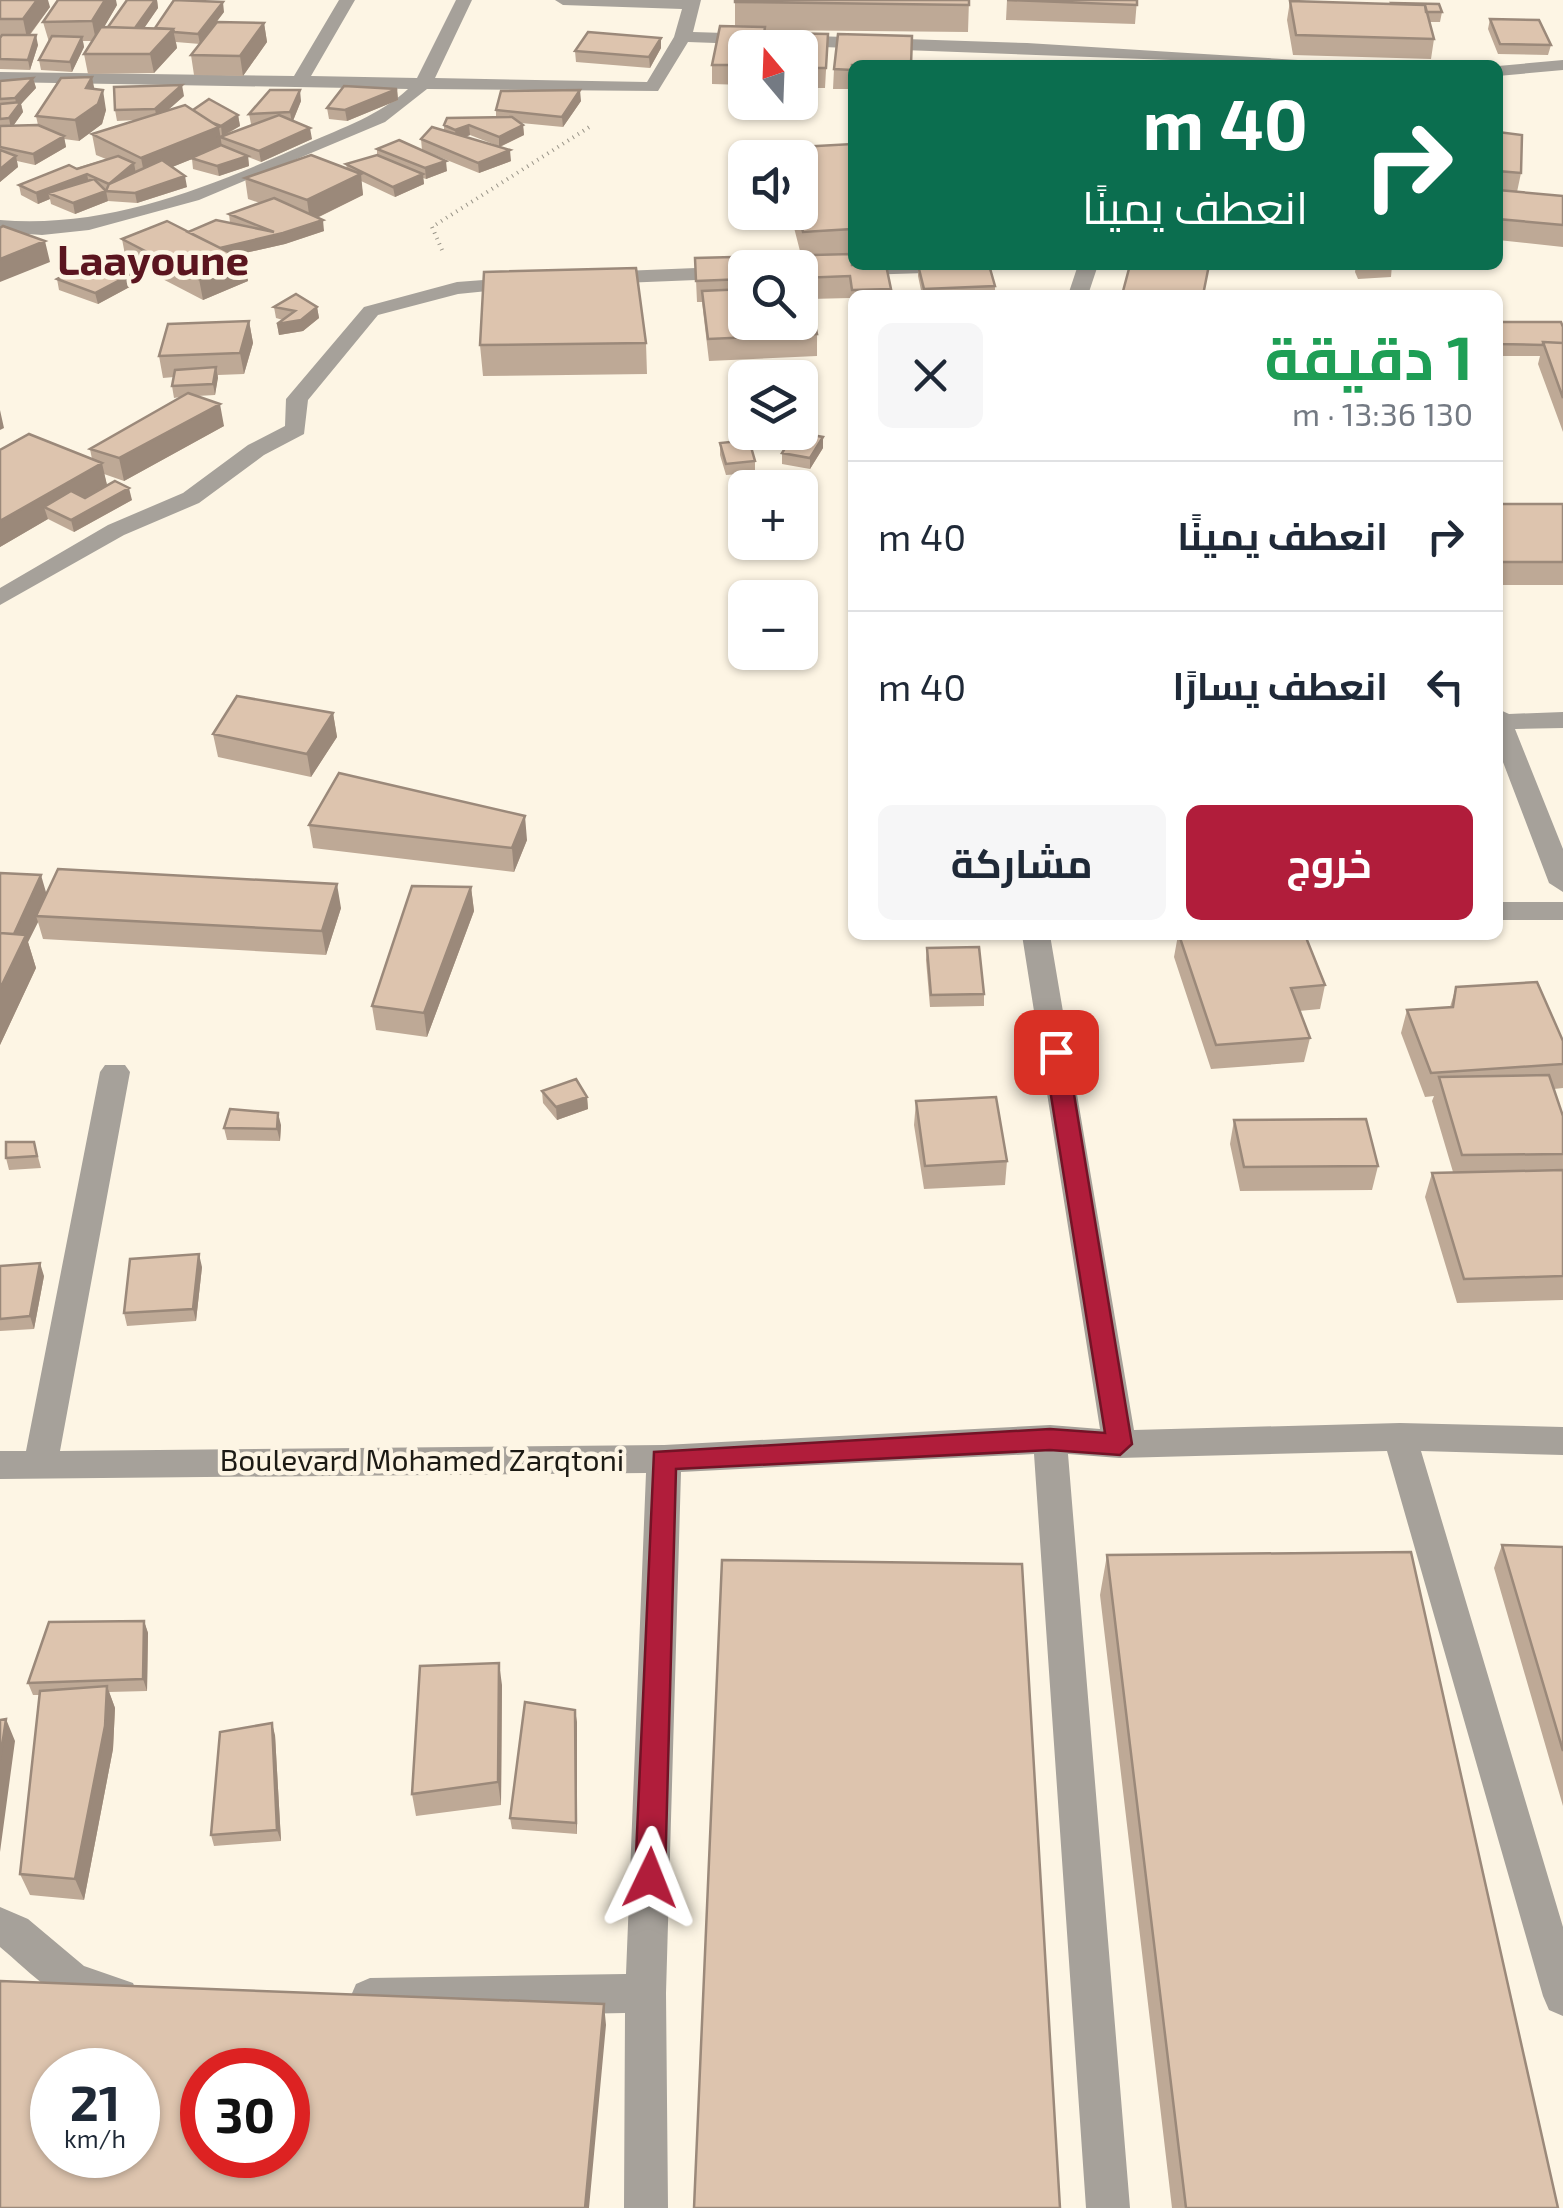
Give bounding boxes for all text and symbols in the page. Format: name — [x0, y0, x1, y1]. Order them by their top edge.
north arrow — [728, 30, 818, 120]
map controls — [728, 30, 818, 670]
text: 40 m — [1142, 80, 1308, 164]
icon: right — [1343, 100, 1473, 230]
button: sound — [728, 140, 818, 230]
text: انعطف يمينًا — [1082, 179, 1308, 233]
district label: Laayoune — [57, 233, 249, 284]
button: search — [728, 250, 818, 340]
text: 1 دقيقة — [1264, 320, 1473, 392]
button: close — [878, 323, 983, 428]
button: layers — [728, 360, 818, 450]
text: 130 m · 13:36 — [1292, 394, 1473, 432]
button: + — [728, 470, 818, 560]
icon: right — [1418, 509, 1473, 564]
text: انعطف يمينًا — [1177, 512, 1388, 558]
text: 40 m — [878, 513, 966, 559]
button: − — [728, 580, 818, 670]
icon: left — [1418, 659, 1473, 714]
text: انعطف يسارًا — [1173, 662, 1388, 708]
text: 40 m — [878, 663, 966, 709]
button: مشاركة — [878, 805, 1166, 920]
button: خروج — [1186, 805, 1473, 920]
pin — [1014, 1010, 1099, 1095]
icon: arrive — [1029, 1025, 1084, 1080]
street label: Boulevard Mohamed Zarqtoni — [220, 1441, 624, 1477]
position arrow — [598, 1826, 702, 1930]
speed limit sign: 30 — [180, 2048, 310, 2178]
text: 21 — [70, 2071, 120, 2131]
text: km/h — [64, 2123, 126, 2153]

